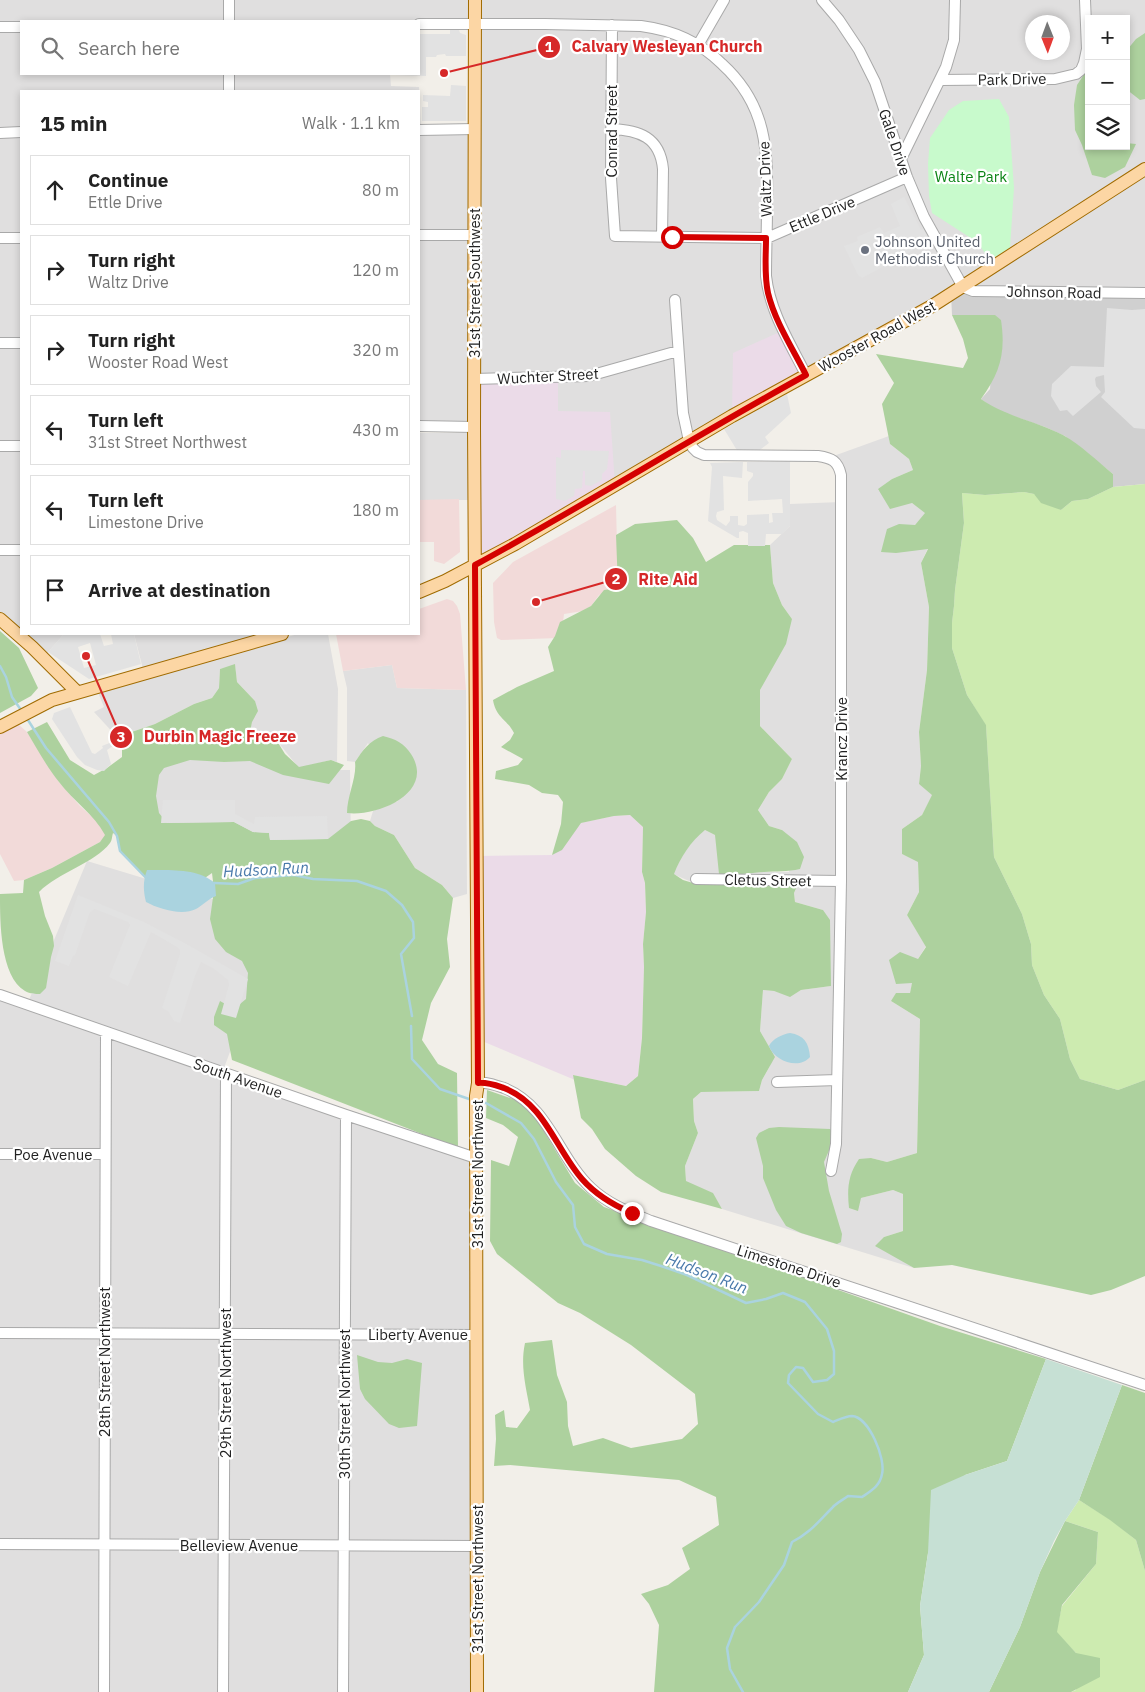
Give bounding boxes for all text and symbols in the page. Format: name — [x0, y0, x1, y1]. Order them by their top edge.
north arrow — [1025, 15, 1070, 60]
map controls — [1085, 15, 1130, 150]
button: + — [1085, 15, 1130, 60]
search box — [20, 20, 420, 75]
callout: Calvary Wesleyan Church — [537, 31, 773, 62]
icon: search — [38, 34, 66, 62]
text: Search here — [78, 36, 180, 60]
text: Calvary Wesleyan Church — [571, 36, 763, 56]
text: 1 — [544, 37, 554, 56]
button: − — [1085, 60, 1130, 105]
street label: Park Drive — [977, 69, 1047, 89]
street label: Conrad Street — [602, 84, 621, 178]
button: layers — [1085, 105, 1130, 150]
street label: Gale Drive — [875, 106, 915, 178]
text: 15 min — [40, 109, 107, 137]
text: Walk · 1.1 km — [302, 113, 400, 133]
street label: Waltz Drive — [754, 141, 776, 217]
park label: Walte Park — [935, 167, 1007, 186]
text: Continue — [88, 168, 168, 192]
icon: ahead — [41, 176, 69, 204]
text: 80 m — [362, 180, 399, 200]
text: Ettle Drive — [88, 192, 162, 212]
street label: Ettle Drive — [786, 192, 858, 236]
street label: 31st Street Southwest — [465, 208, 484, 358]
route start — [661, 226, 684, 249]
place label: Johnson United Methodist Church — [875, 232, 994, 268]
marker: Johnson United Methodist Church — [859, 244, 871, 256]
text: Turn right — [88, 248, 175, 272]
icon: right — [41, 256, 69, 284]
text: 120 m — [352, 260, 399, 280]
text: Waltz Drive — [88, 272, 169, 292]
street label: Johnson Road — [1006, 282, 1102, 302]
street label: Wooster Road West — [815, 296, 939, 376]
text: Turn right — [88, 328, 175, 352]
icon: right — [41, 336, 69, 364]
text: 320 m — [352, 340, 399, 360]
text: Wooster Road West — [88, 352, 228, 372]
street label: Wuchter Street — [497, 364, 599, 388]
text: Turn left — [88, 408, 164, 432]
icon: left — [41, 416, 69, 444]
text: 430 m — [352, 420, 399, 440]
text: 31st Street Northwest — [88, 432, 247, 452]
text: Turn left — [88, 488, 164, 512]
icon: left — [41, 496, 69, 524]
text: 180 m — [352, 500, 399, 520]
text: Limestone Drive — [88, 512, 204, 532]
callout: Rite Aid — [604, 563, 708, 594]
text: 2 — [611, 569, 621, 588]
text: Rite Aid — [638, 569, 698, 589]
icon: arrive — [41, 576, 69, 604]
text: Arrive at destination — [88, 578, 271, 602]
street label: Krancz Drive — [832, 697, 851, 781]
callout: Durbin Magic Freeze — [108, 721, 306, 752]
text: Durbin Magic Freeze — [144, 726, 296, 746]
text: 3 — [116, 727, 126, 746]
water label: Hudson Run — [222, 857, 310, 881]
street label: Cletus Street — [724, 870, 812, 890]
street label: South Avenue — [191, 1054, 285, 1102]
street label: 31st Street Northwest — [468, 1099, 487, 1249]
street label: Poe Avenue — [13, 1145, 93, 1164]
route end — [621, 1202, 644, 1225]
street label: Limestone Drive — [734, 1240, 844, 1292]
water label: Hudson Run — [663, 1248, 751, 1298]
street label: 28th Street Northwest — [95, 1287, 114, 1437]
street label: 29th Street Northwest — [216, 1308, 235, 1458]
street label: Liberty Avenue — [368, 1325, 468, 1344]
street label: 30th Street Northwest — [335, 1329, 354, 1479]
street label: 31st Street Northwest — [468, 1504, 487, 1654]
street label: Belleview Avenue — [180, 1536, 298, 1555]

